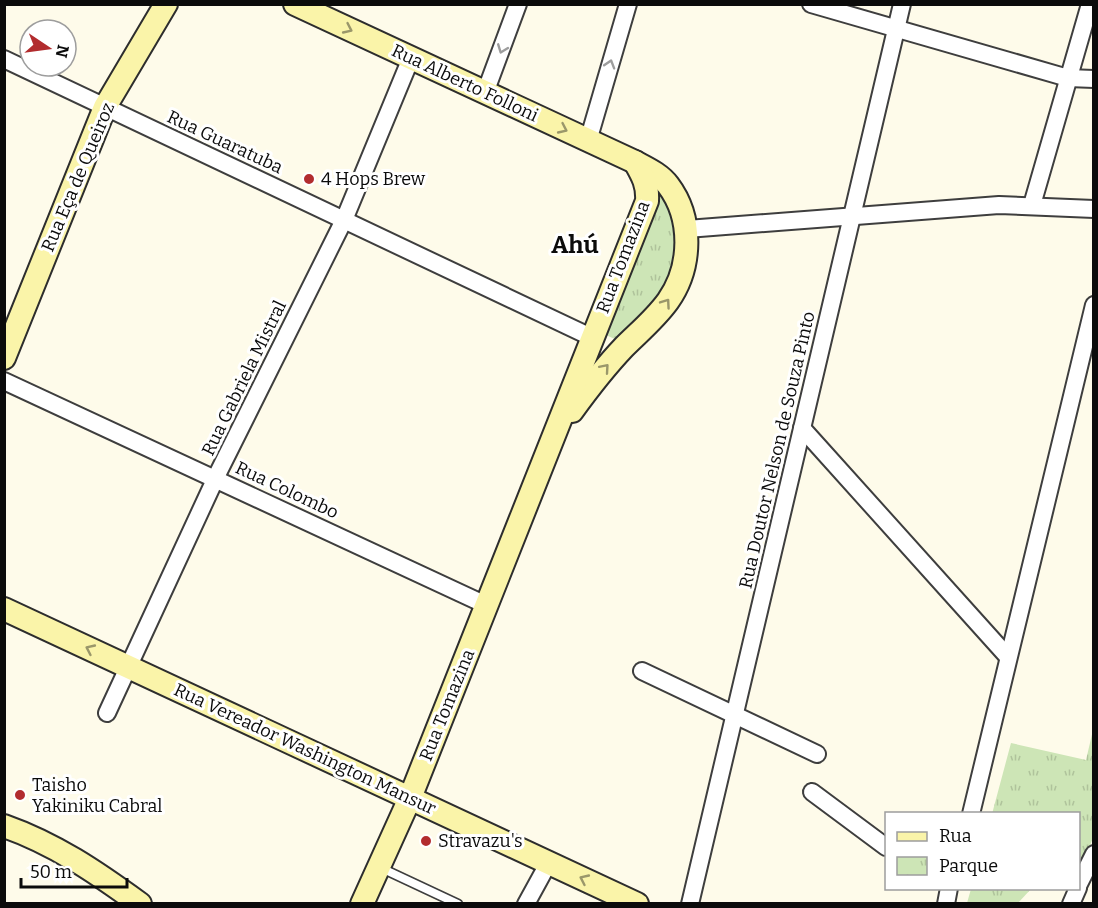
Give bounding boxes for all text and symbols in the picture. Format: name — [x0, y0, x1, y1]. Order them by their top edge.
north arrow — [18, 18, 78, 78]
one-way arrow — [342, 22, 353, 34]
street label: Rua Alberto Folloni — [388, 39, 542, 127]
one-way arrow — [497, 42, 509, 53]
text: N — [51, 43, 73, 59]
one-way arrow — [603, 59, 615, 70]
street label: Rua Eça de Queiroz — [37, 99, 119, 255]
street label: Rua Guaratuba — [164, 106, 287, 179]
one-way arrow — [557, 122, 568, 134]
place label: 4 Hops Brew — [321, 168, 426, 190]
marker: 4 Hops Brew — [302, 172, 316, 186]
street label: Rua Tomazina — [592, 198, 655, 316]
district label: Ahú — [551, 231, 599, 259]
street label: Rua Gabriela Mistral — [197, 297, 291, 459]
one-way arrow — [659, 299, 670, 310]
street label: Rua Doutor Nelson de Souza Pinto — [734, 309, 820, 591]
one-way arrow — [598, 364, 609, 375]
street label: Rua Colombo — [232, 457, 342, 523]
one-way arrow — [86, 645, 97, 657]
street label: Rua Tomazina — [415, 646, 479, 764]
street label: Rua Vereador Washington Mansur — [171, 678, 440, 820]
place label: Taisho Yakiniku Cabral — [32, 774, 162, 817]
marker: Taisho Yakiniku Cabral — [13, 788, 27, 802]
legend — [885, 812, 1080, 890]
text: Rua — [939, 825, 972, 847]
place label: Stravazu's — [438, 830, 523, 852]
marker: Stravazu's — [419, 834, 433, 848]
scale bar — [21, 851, 128, 889]
text: Parque — [939, 855, 998, 877]
text: 50 m — [30, 861, 72, 883]
one-way arrow — [580, 874, 591, 886]

